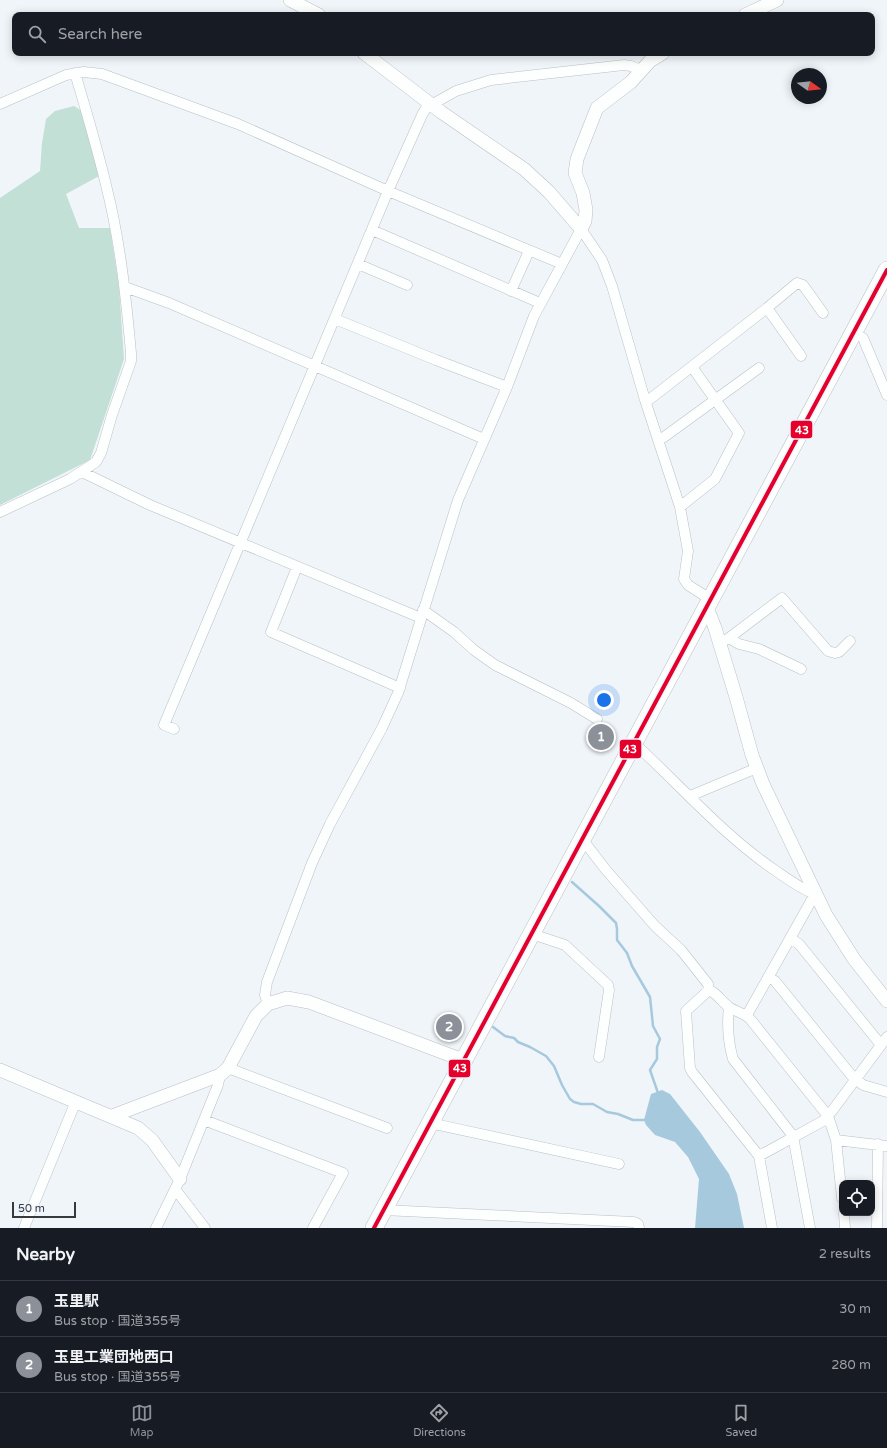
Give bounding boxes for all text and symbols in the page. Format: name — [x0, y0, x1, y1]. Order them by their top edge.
search box — [12, 12, 875, 56]
icon: search — [26, 23, 48, 45]
text: Search here — [58, 25, 142, 43]
north arrow — [791, 68, 827, 104]
line badge: 43 — [790, 420, 813, 439]
text: 43 — [795, 424, 809, 437]
your location — [594, 690, 614, 710]
pin: 1 — [588, 722, 614, 752]
line badge: 43 — [619, 739, 642, 759]
text: 43 — [623, 743, 637, 756]
pin: 2 — [436, 1012, 462, 1042]
line badge: 43 — [448, 1059, 471, 1078]
text: 43 — [453, 1062, 467, 1075]
map controls — [839, 1180, 875, 1216]
button: locate — [839, 1180, 875, 1216]
scale bar — [12, 1200, 76, 1219]
text: 50 m — [18, 1202, 45, 1215]
text: Nearby — [16, 1244, 75, 1265]
text: 2 results — [819, 1246, 871, 1262]
text: 玉里駅 — [54, 1292, 99, 1310]
text: 1 — [25, 1301, 33, 1317]
text: 30 m — [839, 1301, 871, 1317]
text: Bus stop · 国道355号 — [54, 1313, 181, 1329]
text: 玉里工業団地西口 — [54, 1348, 174, 1366]
text: 2 — [25, 1357, 33, 1373]
text: 280 m — [831, 1357, 871, 1373]
text: Bus stop · 国道355号 — [54, 1369, 181, 1385]
tab: Map — [130, 1402, 154, 1439]
tab: Directions — [413, 1402, 466, 1439]
tab: Saved — [725, 1402, 757, 1439]

